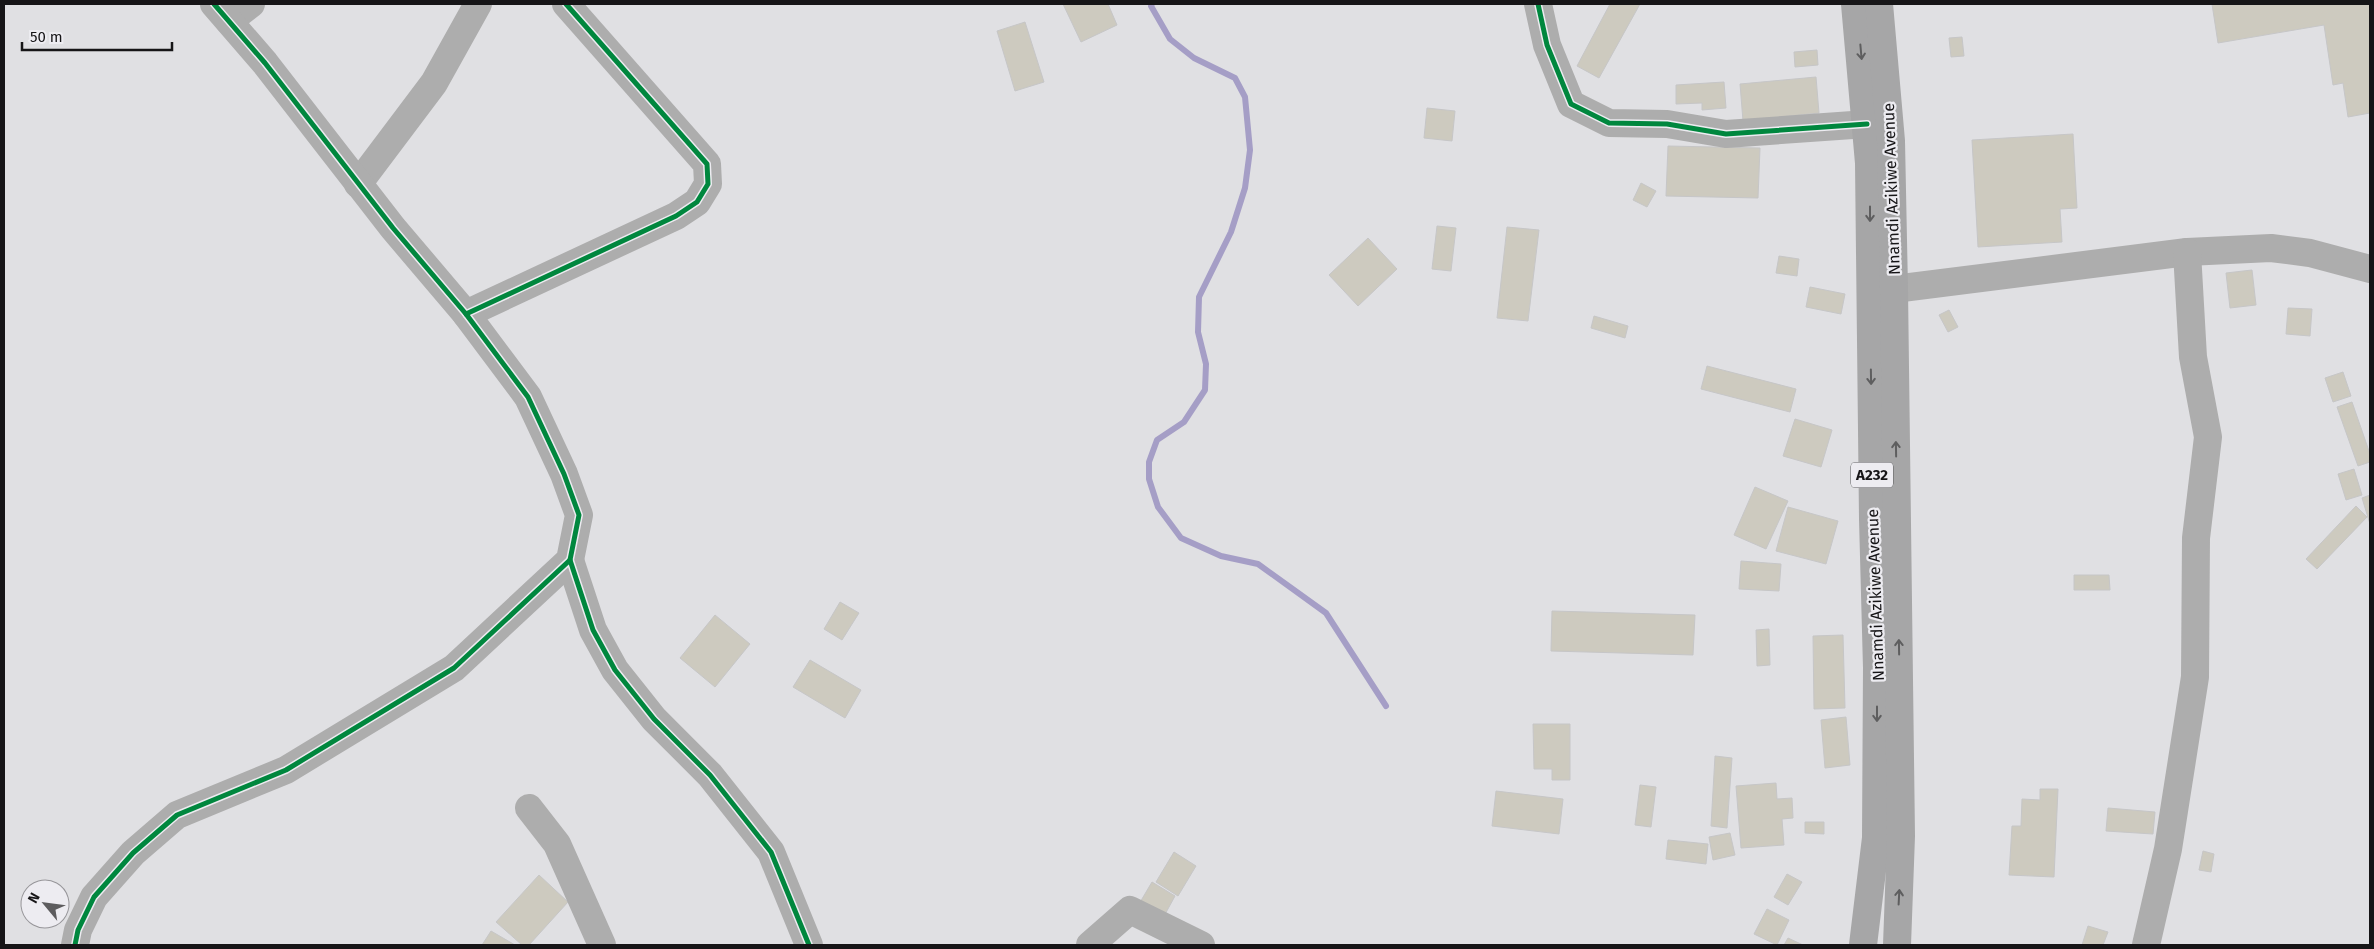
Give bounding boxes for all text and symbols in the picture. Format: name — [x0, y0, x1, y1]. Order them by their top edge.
scale bar — [22, 20, 172, 52]
text: 50 m — [30, 28, 63, 46]
one-way arrow — [1856, 44, 1866, 60]
street label: Nnamdi Azikiwe Avenue — [1879, 103, 1904, 275]
one-way arrow — [1865, 206, 1875, 222]
one-way arrow — [1866, 368, 1876, 385]
one-way arrow — [1891, 441, 1900, 457]
road number: A232 — [1851, 462, 1893, 488]
street label: Nnamdi Azikiwe Avenue — [1863, 509, 1888, 681]
one-way arrow — [1894, 639, 1903, 655]
one-way arrow — [1872, 706, 1882, 722]
north arrow — [20, 879, 70, 929]
one-way arrow — [1894, 889, 1903, 905]
text: N — [24, 890, 44, 906]

